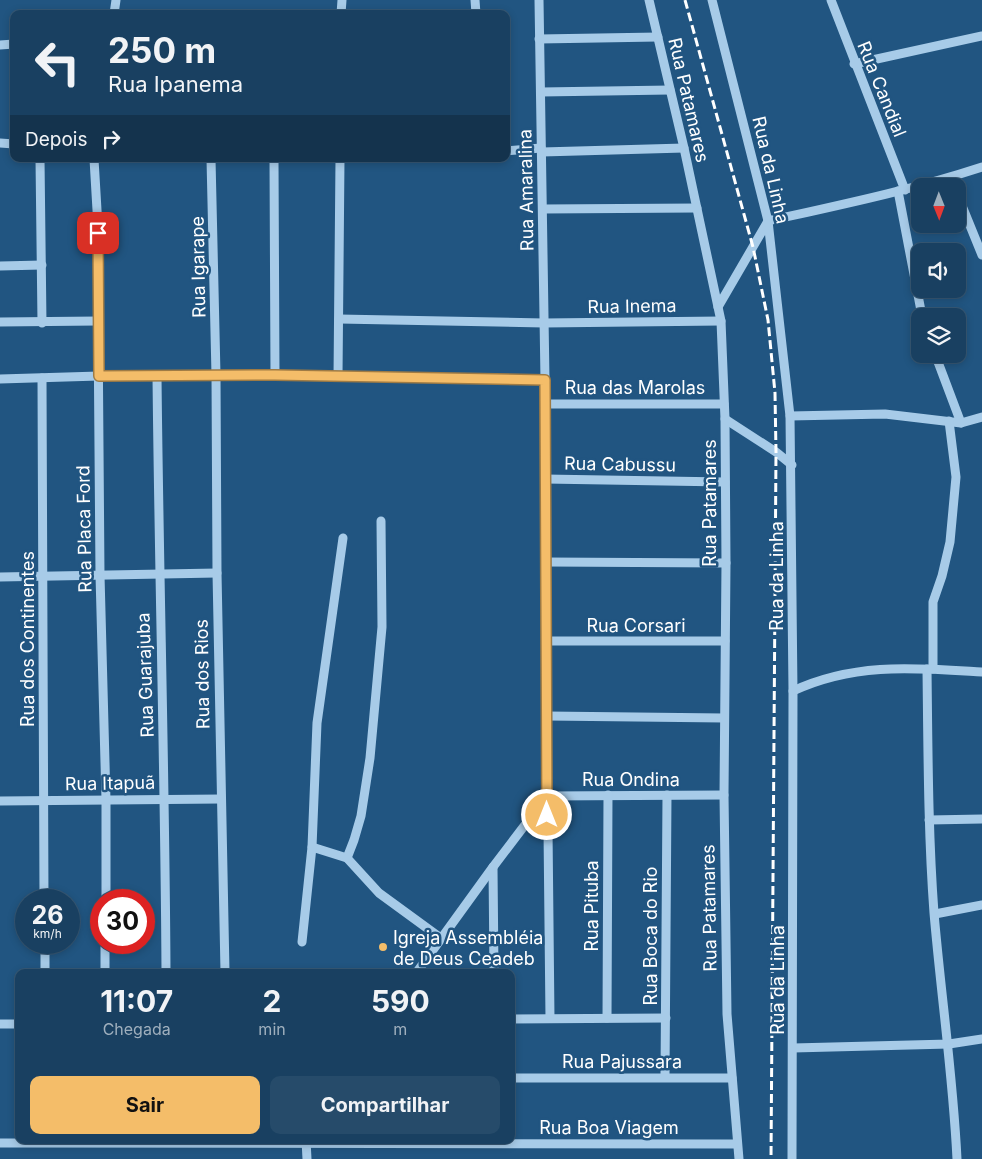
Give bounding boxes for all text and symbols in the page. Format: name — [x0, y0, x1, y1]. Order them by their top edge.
text: 250 m — [108, 29, 216, 71]
icon: left — [25, 30, 90, 95]
street label: Rua Patamares — [664, 36, 714, 164]
street label: Rua Candial — [853, 38, 911, 140]
text: Rua Ipanema — [108, 71, 243, 97]
street label: Rua da Linha — [748, 114, 794, 226]
icon: right — [97, 125, 125, 153]
text: Depois — [25, 128, 87, 151]
street label: Rua Amaralina — [514, 129, 538, 251]
north arrow — [911, 178, 966, 232]
map controls — [911, 178, 966, 363]
pin — [77, 212, 119, 254]
street label: Rua Igarape — [187, 216, 209, 318]
icon: arrive — [84, 219, 112, 247]
button: sound — [911, 243, 966, 298]
street label: Rua Inema — [587, 295, 677, 317]
button: layers — [911, 308, 966, 363]
street label: Rua das Marolas — [565, 377, 705, 398]
street label: Rua Patamares — [699, 439, 720, 567]
street label: Rua Cabussu — [564, 453, 676, 475]
street label: Rua Placa Ford — [72, 465, 96, 593]
street label: Rua da Linha — [766, 521, 787, 631]
street label: Rua dos Continentes — [17, 551, 38, 727]
street label: Rua Guarajuba — [132, 612, 158, 738]
street label: Rua Corsari — [586, 615, 686, 636]
street label: Rua dos Rios — [191, 619, 213, 729]
street label: Rua Ondina — [582, 769, 680, 790]
street label: Rua Itapuã — [65, 772, 155, 794]
position arrow — [520, 788, 572, 840]
street label: Rua Patamares — [697, 844, 721, 972]
street label: Rua Pituba — [581, 860, 602, 952]
street label: Rua Boca do Rio — [640, 866, 661, 1006]
speed limit sign: 30 — [90, 889, 155, 954]
text: 26 — [32, 900, 63, 930]
street label: Rua da Linha — [767, 925, 788, 1035]
text: km/h — [33, 926, 62, 941]
place label: Igreja Assembléia de Deus Ceadeb — [393, 927, 543, 969]
marker: Igreja Assembléia de Deus Ceadeb — [377, 941, 389, 953]
text: 11:07 — [100, 983, 173, 1019]
text: 2 — [263, 983, 281, 1019]
text: 590 — [371, 983, 430, 1019]
text: Chegada — [103, 1019, 171, 1039]
text: min — [258, 1019, 286, 1039]
text: m — [393, 1019, 407, 1039]
street label: Rua Pajussara — [562, 1051, 682, 1072]
button: Sair — [30, 1076, 260, 1134]
button: Compartilhar — [270, 1076, 500, 1134]
street label: Rua Boa Viagem — [539, 1117, 679, 1138]

